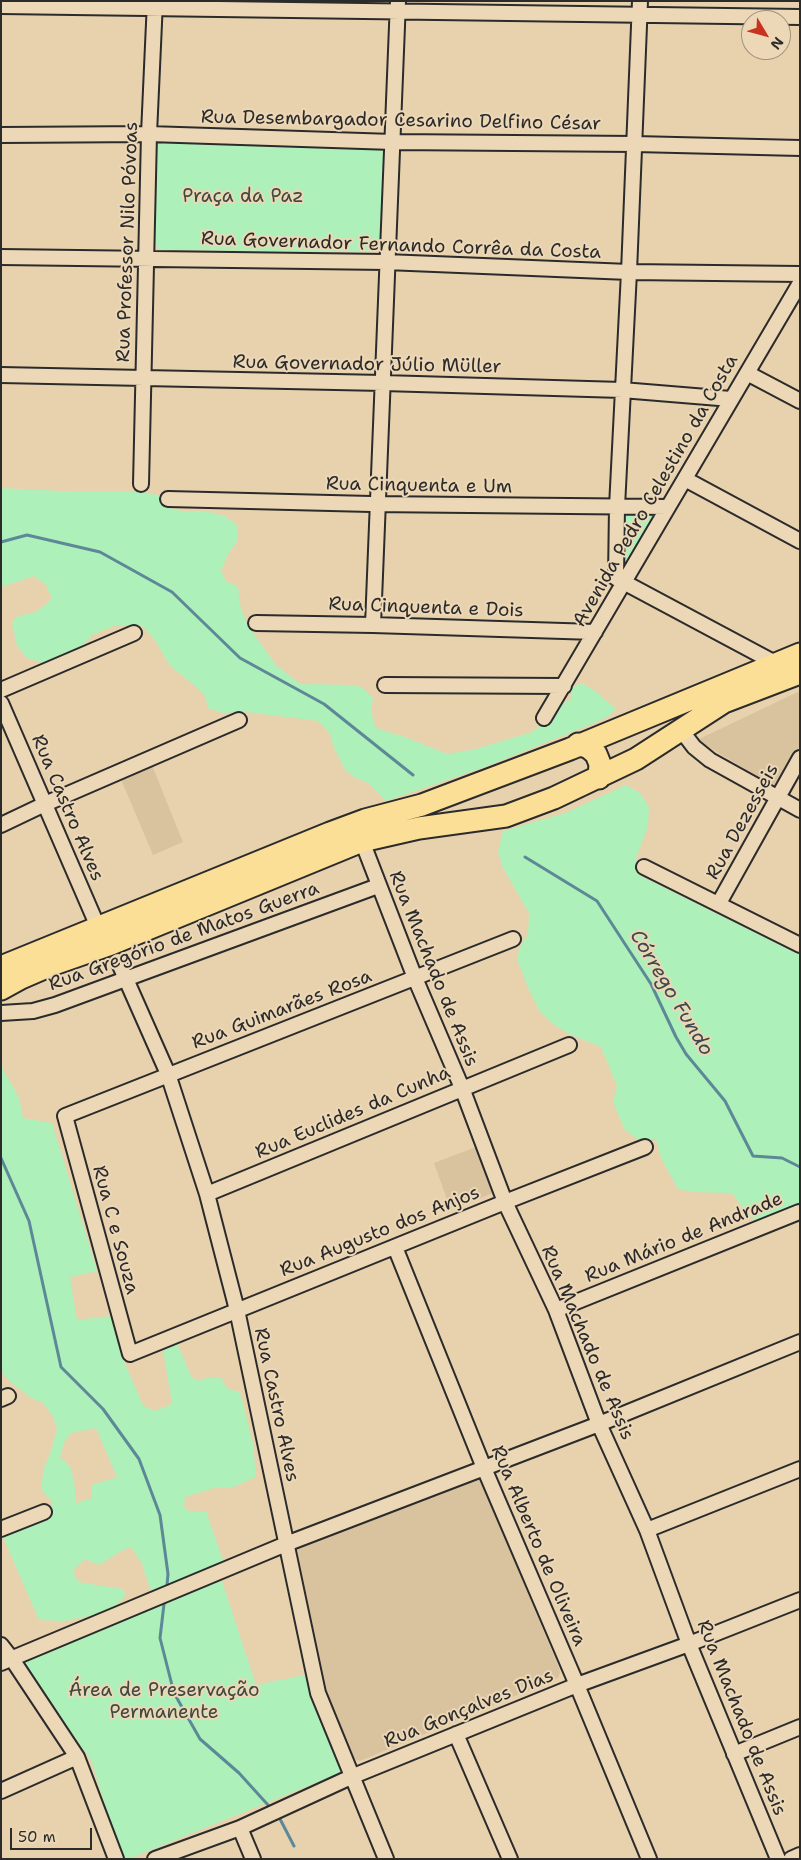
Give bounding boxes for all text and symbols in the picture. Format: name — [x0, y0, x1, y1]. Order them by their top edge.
north arrow — [741, 10, 791, 60]
text: N — [767, 34, 788, 53]
street label: Rua Desembargador Cesarino Delfino César — [201, 106, 601, 136]
street label: Rua Professor Nilo Póvoas — [112, 121, 144, 363]
park label: Praça da Paz — [182, 186, 304, 208]
street label: Rua Governador Fernando Corrêa da Costa — [201, 228, 601, 264]
street label: Rua Governador Júlio Müller — [232, 351, 502, 379]
street label: Avenida Pedro Celestino da Costa — [569, 351, 743, 631]
street label: Rua Cinquenta e Um — [326, 473, 512, 499]
street label: Rua Cinquenta e Dois — [328, 593, 524, 623]
street label: Rua Castro Alves — [26, 731, 108, 885]
street label: Rua Dezesseis — [702, 760, 784, 884]
street label: Rua Machado de Assis — [383, 868, 483, 1070]
street label: Rua Gregório de Matos Guerra — [46, 877, 322, 997]
water label: Córrego Fundo — [624, 926, 718, 1060]
street label: Rua Guimarães Rosa — [189, 965, 375, 1055]
street label: Rua Euclides da Cunha — [252, 1062, 454, 1164]
street label: Rua C e Souza — [87, 1163, 143, 1297]
street label: Rua Augusto dos Anjos — [277, 1181, 483, 1283]
street label: Rua Mário de Andrade — [582, 1188, 786, 1288]
street label: Rua Machado de Assis — [536, 1242, 638, 1444]
street label: Rua Castro Alves — [249, 1326, 303, 1484]
street label: Rua Alberto de Oliveira — [485, 1442, 591, 1650]
street label: Rua Machado de Assis — [691, 1617, 791, 1819]
street label: Rua Gonçalves Dias — [381, 1665, 557, 1753]
park label: Área de Preservação Permanente — [69, 1680, 259, 1724]
scale bar — [12, 1818, 95, 1850]
text: 50 m — [18, 1827, 56, 1847]

